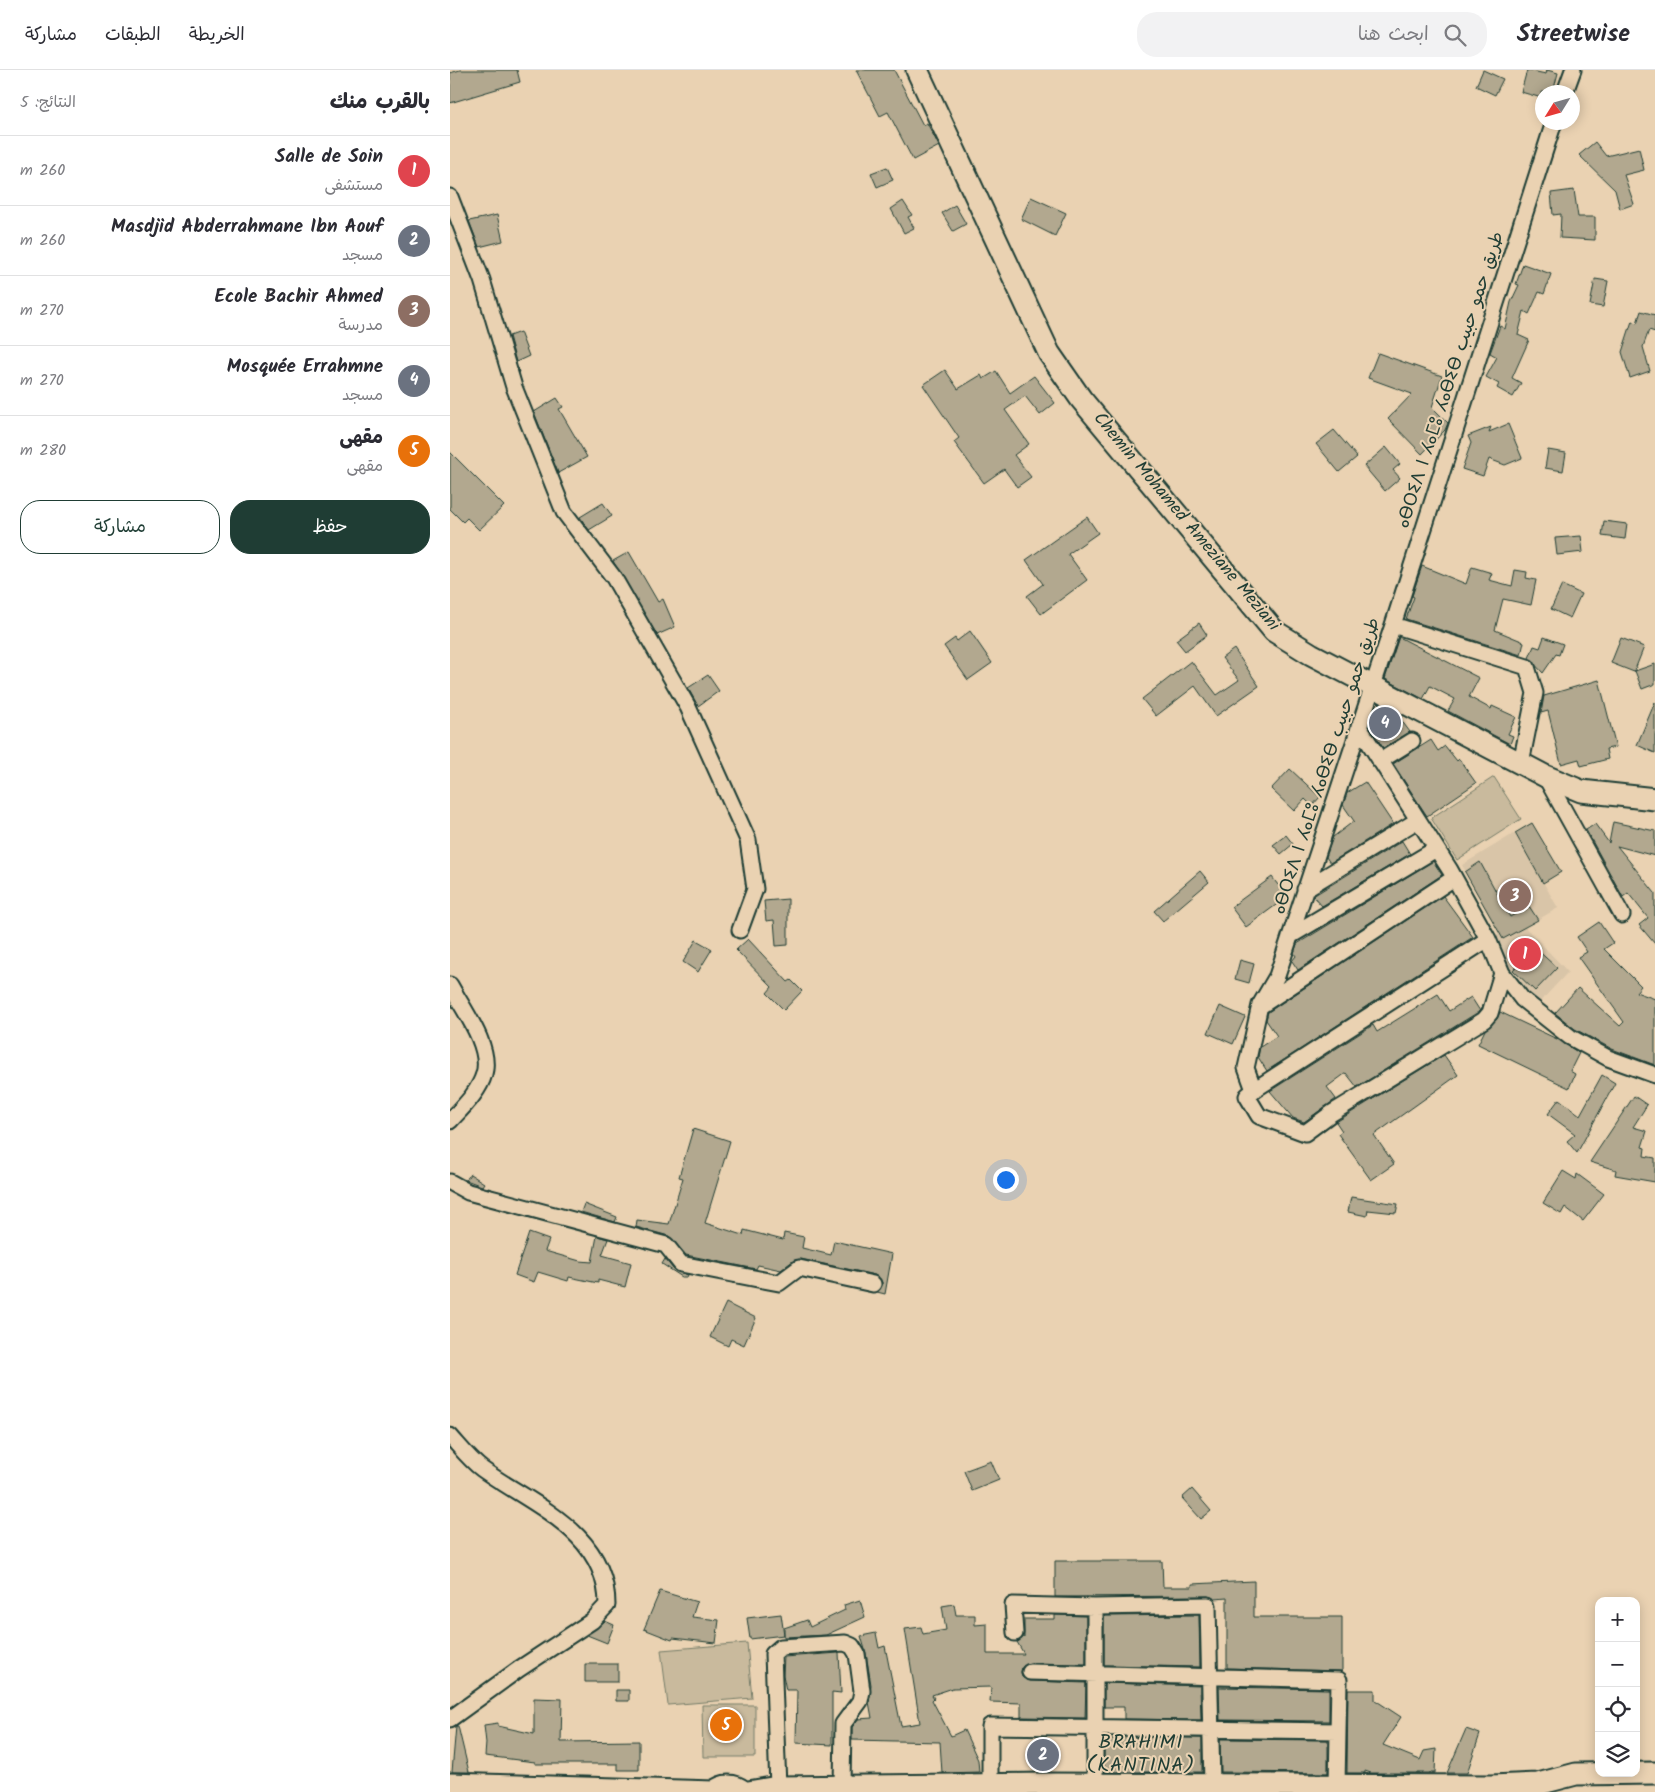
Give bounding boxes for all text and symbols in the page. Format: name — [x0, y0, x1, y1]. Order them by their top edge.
search box — [1137, 12, 1487, 57]
text: Streetwise — [1517, 15, 1630, 54]
text: ابحث هنا — [1358, 20, 1429, 50]
text: مشاركة — [25, 21, 77, 50]
text: الطبقات — [105, 21, 161, 50]
text: الخريطة — [189, 21, 245, 50]
icon: search — [1441, 21, 1469, 49]
north arrow — [1535, 85, 1580, 130]
text: بالقرب منك — [330, 86, 430, 119]
text: النتائج: 5 — [20, 90, 76, 115]
text: Salle de Soin — [275, 142, 383, 172]
text: 260 m — [20, 158, 65, 183]
text: 1 — [412, 158, 416, 183]
text: مستشفى — [324, 173, 383, 198]
text: Masdjid Abderrahmane Ibn Aouf — [111, 212, 383, 242]
text: 260 m — [20, 228, 65, 253]
text: 2 — [409, 228, 419, 253]
street label: ⴰⴱⵔⵉⴷ ⵏ ⵃⴰⵎⵓ ⵃⴰⴱⵉⴱ طريق حمو حبيب — [1389, 228, 1513, 532]
text: مسجد — [342, 243, 383, 268]
text: Ecole Bachir Ahmed — [215, 282, 383, 312]
text: 270 m — [20, 298, 64, 323]
text: 3 — [410, 298, 418, 323]
text: مدرسة — [338, 313, 383, 338]
text: Mosquée Errahmne — [227, 352, 383, 382]
text: 270 m — [20, 368, 64, 393]
text: 4 — [410, 368, 418, 393]
text: مسجد — [342, 383, 383, 408]
street label: Chemin Mohamed Ameziane Meziani — [1085, 406, 1287, 639]
text: مقهى — [340, 423, 383, 453]
text: 280 m — [20, 438, 66, 463]
text: 5 — [410, 438, 418, 463]
text: مقهى — [346, 454, 383, 479]
button: مشاركة — [20, 500, 220, 554]
button: حفظ — [230, 500, 430, 554]
street label: ⴰⴱⵔⵉⴷ ⵏ ⵃⴰⵎⵓ ⵃⴰⴱⵉⴱ طريق حمو حبيب — [1265, 614, 1389, 918]
pin: 4 — [1369, 704, 1401, 742]
pin: 3 — [1499, 877, 1531, 915]
pin: 1 — [1509, 935, 1541, 973]
your location — [993, 1167, 1019, 1193]
map controls — [1595, 1597, 1640, 1777]
button: + — [1595, 1597, 1640, 1642]
button: − — [1595, 1642, 1640, 1687]
button: locate — [1595, 1687, 1640, 1732]
pin: 5 — [710, 1706, 742, 1744]
district label: BRAHIMI (KANTINA) — [1087, 1727, 1195, 1782]
button: layers — [1595, 1732, 1640, 1777]
pin: 2 — [1027, 1736, 1059, 1774]

